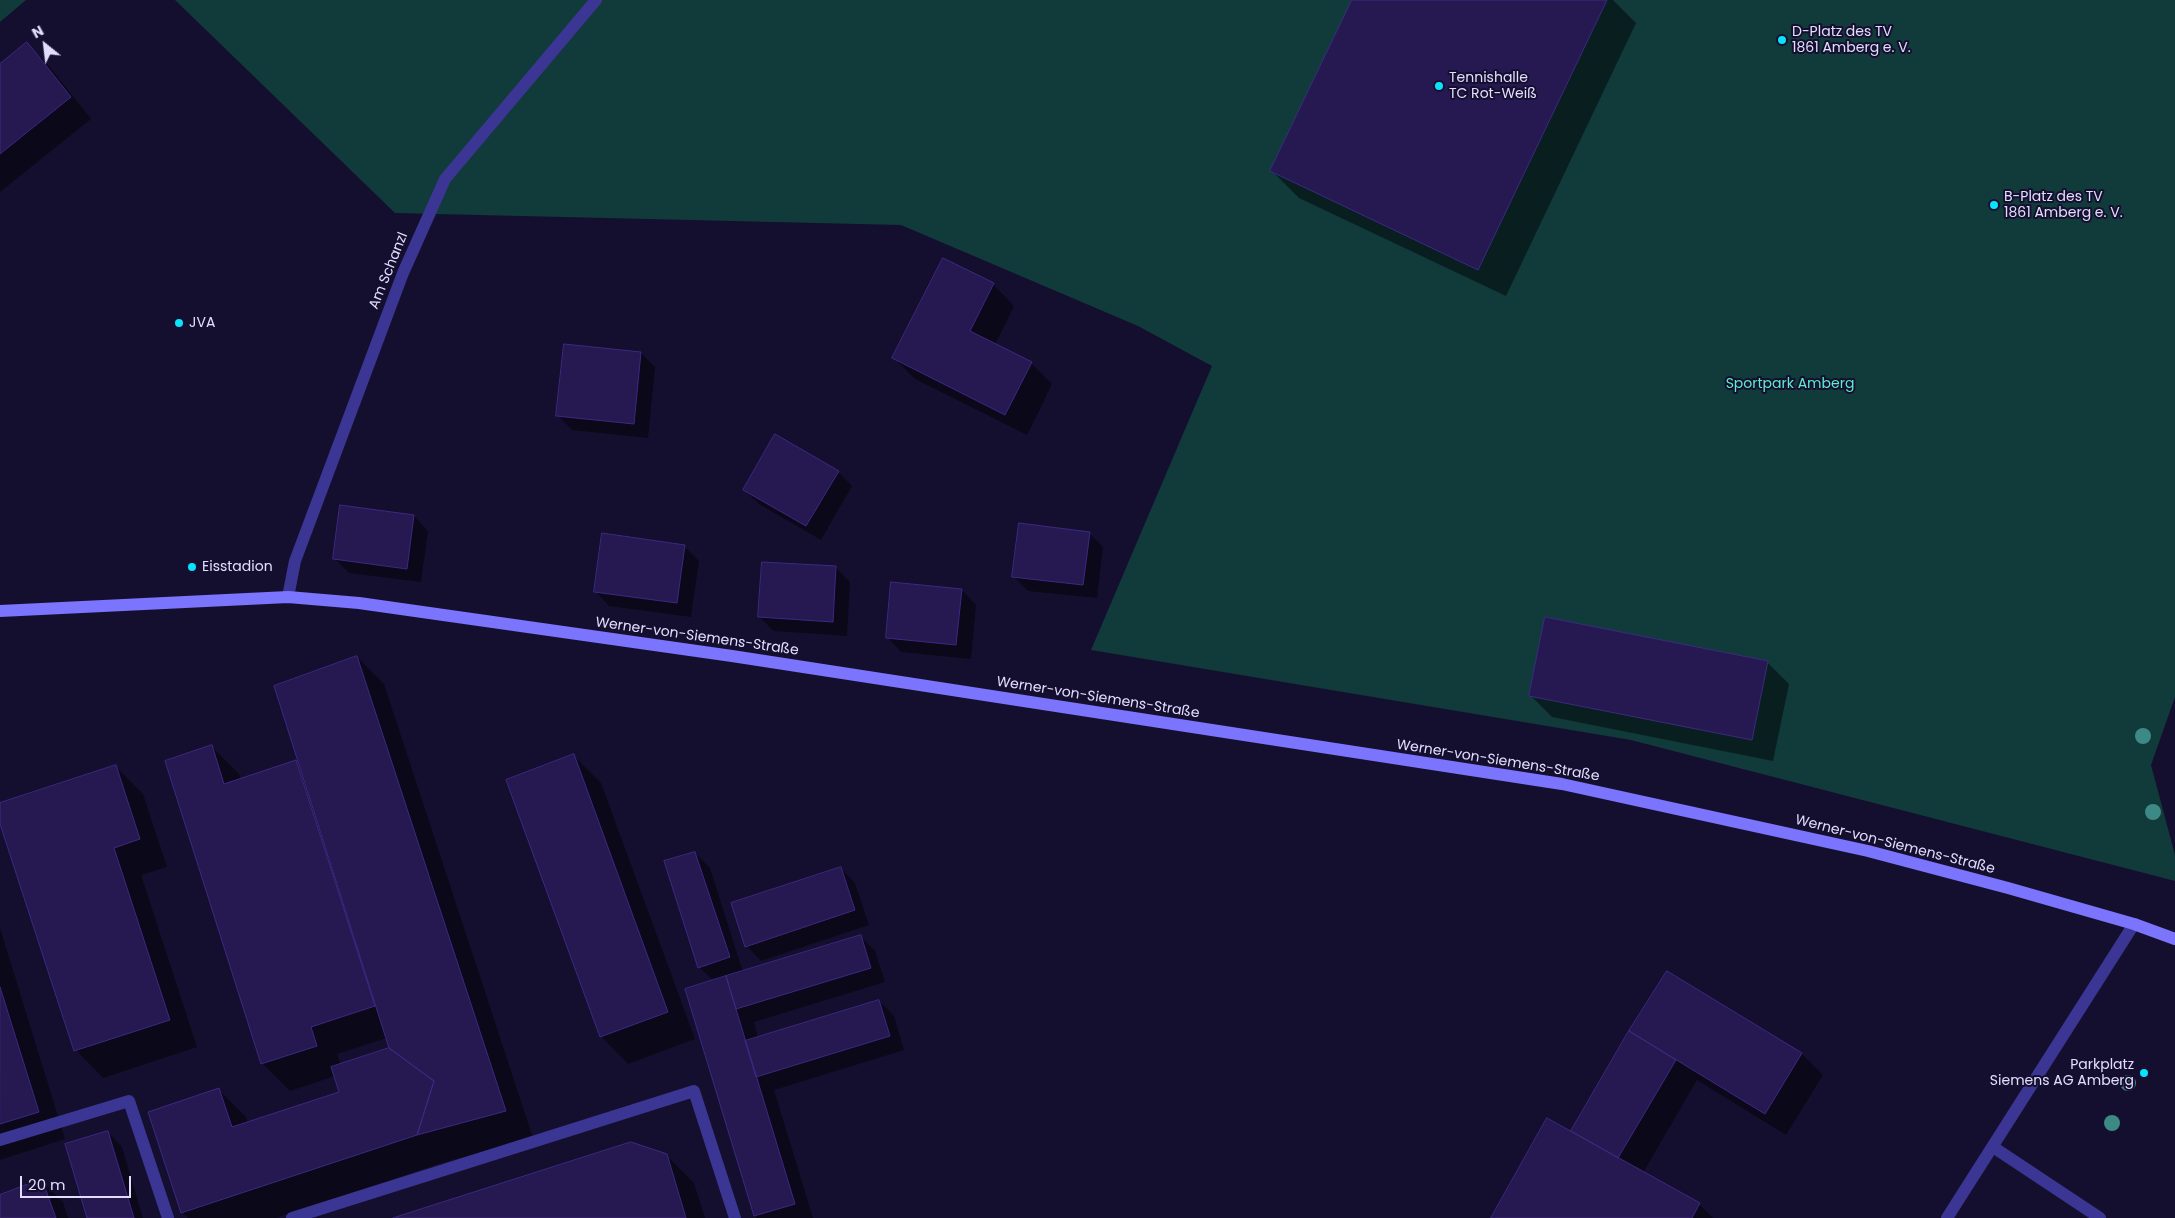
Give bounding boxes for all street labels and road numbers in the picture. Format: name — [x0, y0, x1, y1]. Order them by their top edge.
street label: Am Schanzl — [366, 230, 412, 312]
street label: Werner-von-Siemens-Straße — [594, 614, 800, 660]
street label: Werner-von-Siemens-Straße — [995, 674, 1201, 722]
street label: Werner-von-Siemens-Straße — [1395, 737, 1601, 785]
street label: Werner-von-Siemens-Straße — [1793, 812, 1997, 878]

